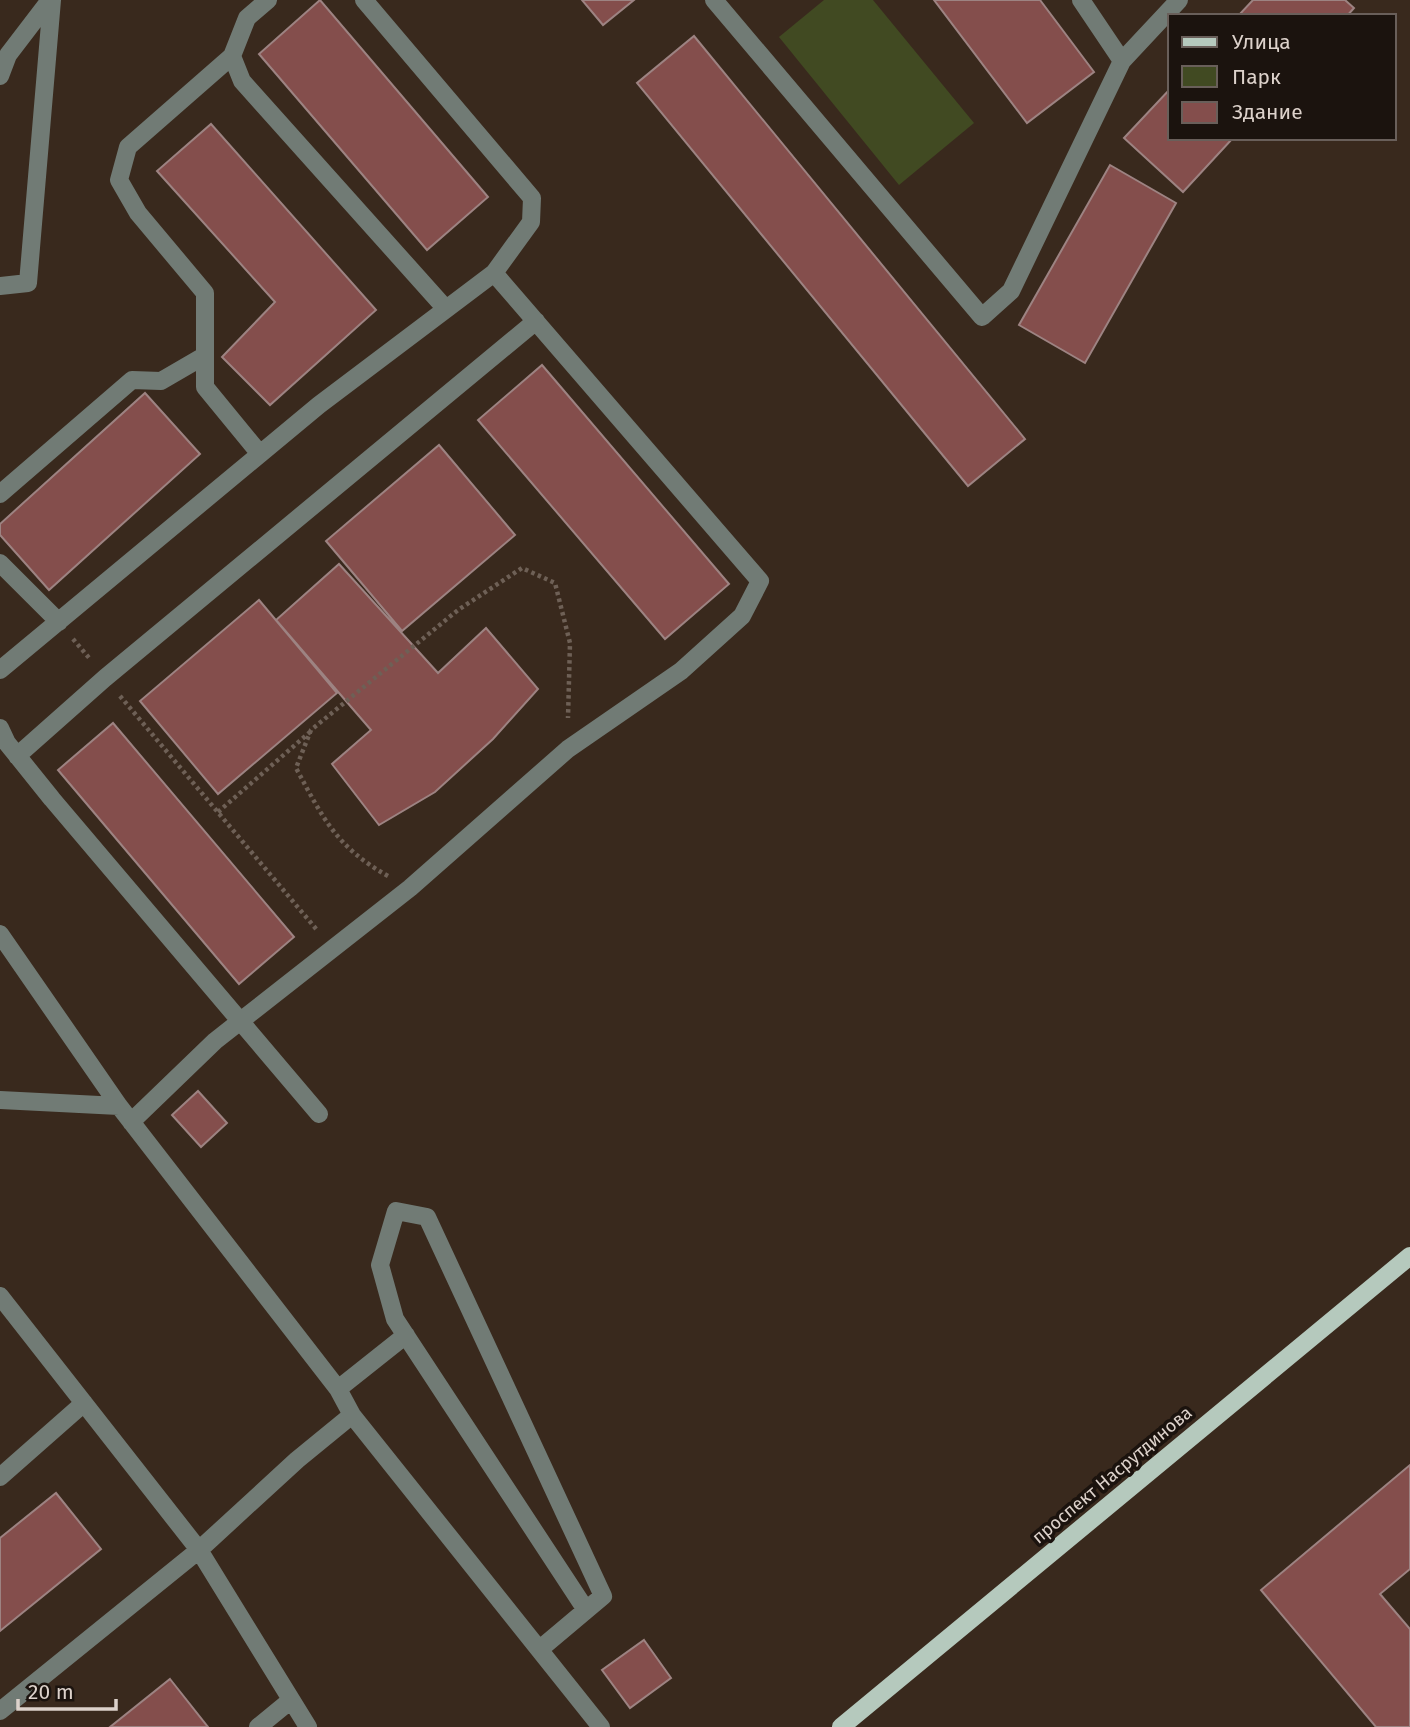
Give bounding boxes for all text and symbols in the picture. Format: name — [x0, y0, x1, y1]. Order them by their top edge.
legend — [1168, 14, 1396, 140]
text: Улица — [1232, 29, 1291, 55]
text: Парк — [1232, 64, 1281, 90]
text: Здание — [1232, 99, 1303, 125]
street label: проспект Насрутдинова — [1027, 1402, 1197, 1548]
scale bar — [18, 1668, 116, 1712]
text: 20 m — [28, 1679, 74, 1705]

